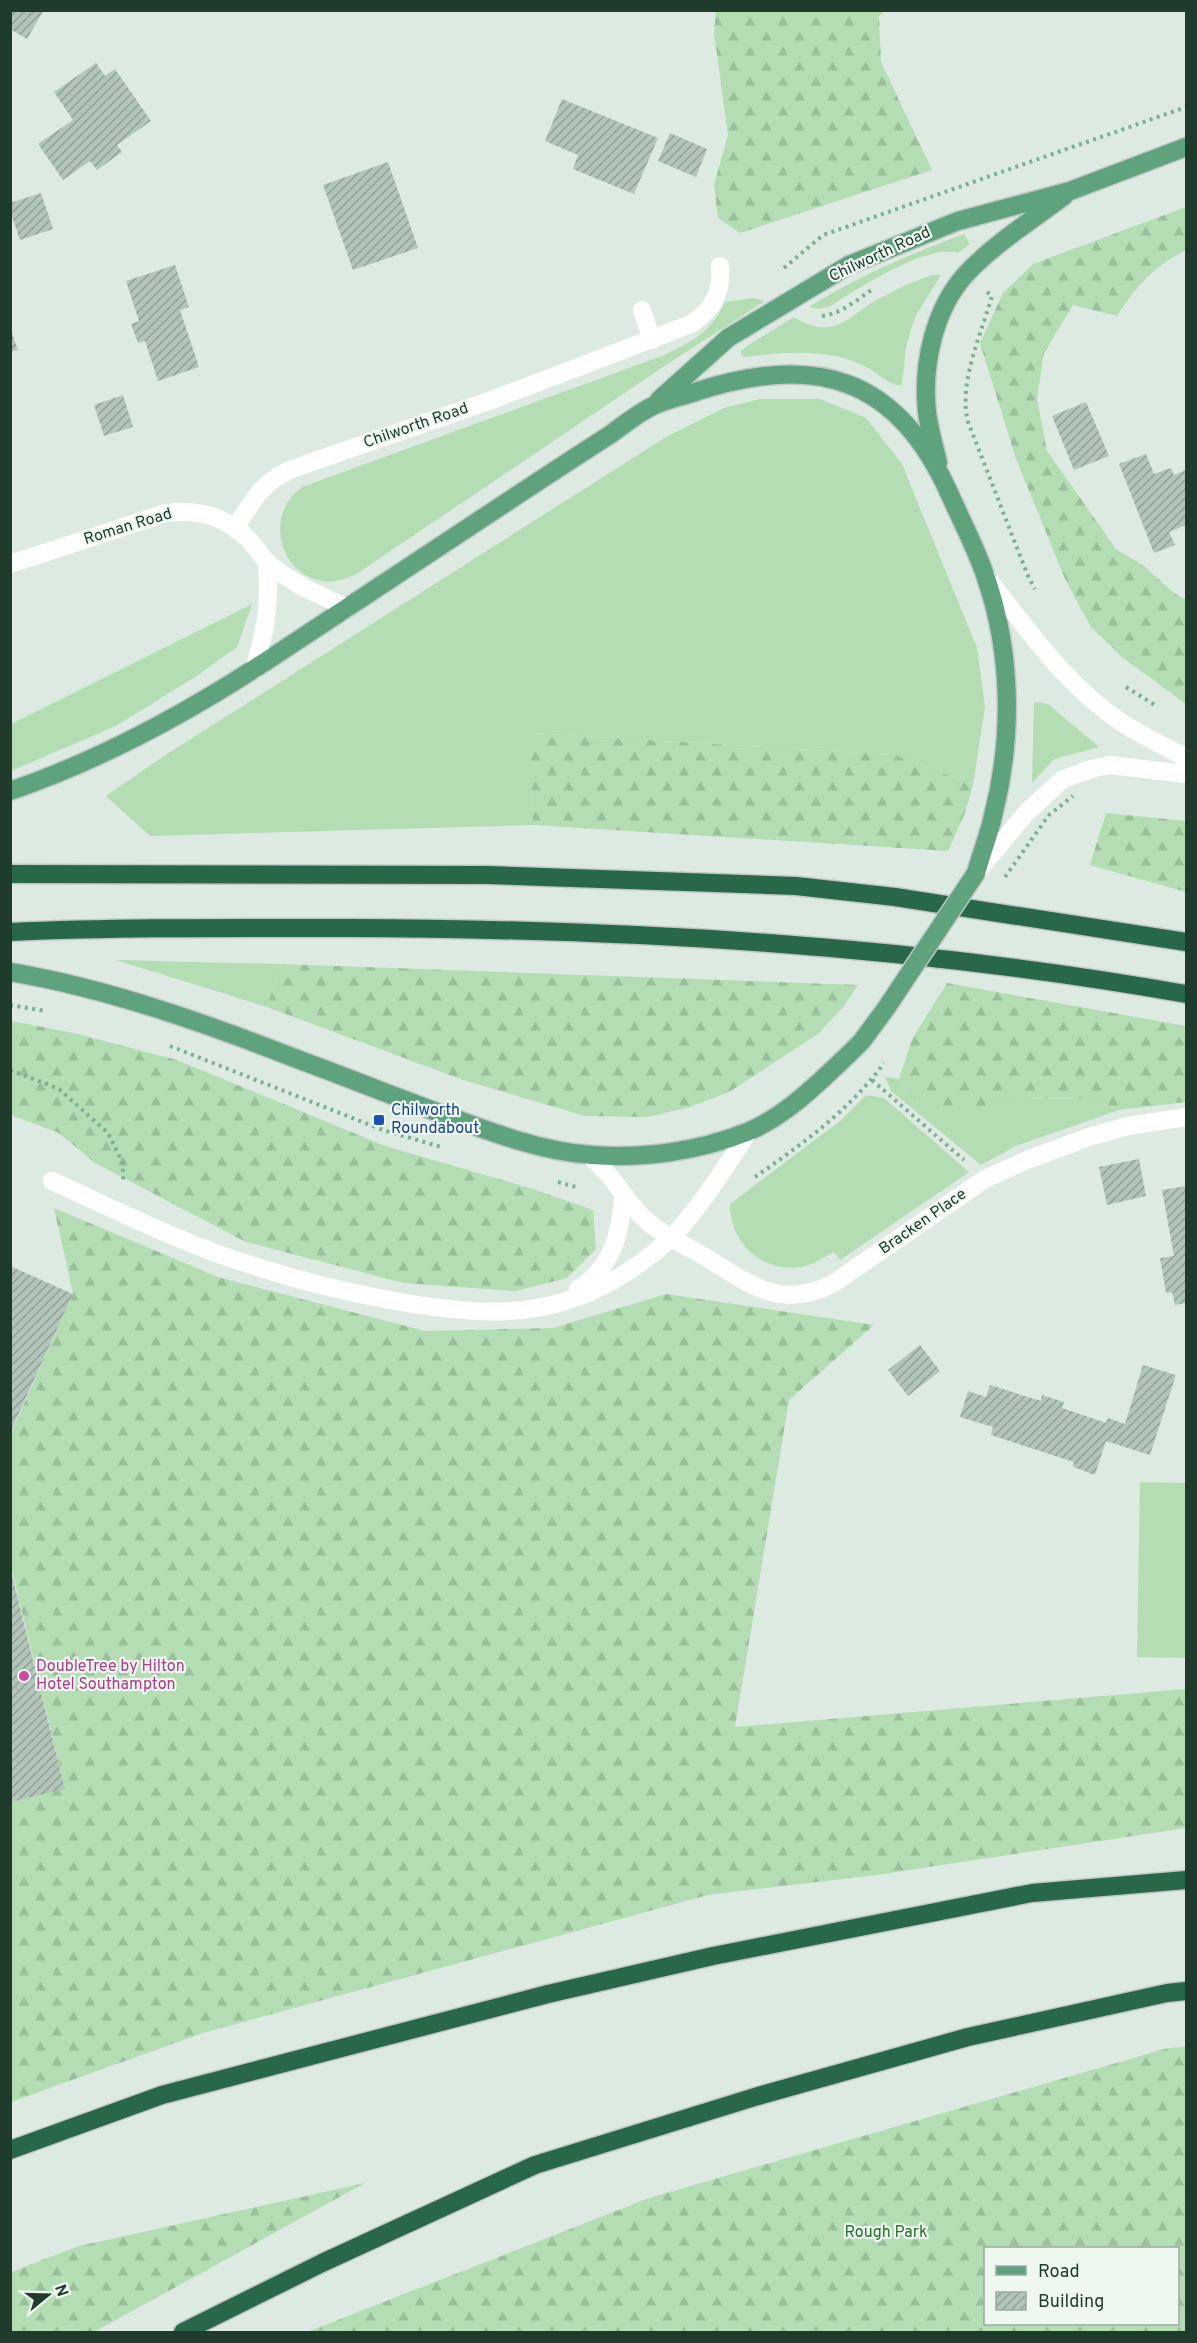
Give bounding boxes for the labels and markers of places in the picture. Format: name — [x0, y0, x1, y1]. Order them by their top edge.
place label: Chilworth Roundabout — [391, 1101, 479, 1139]
marker: Chilworth Roundabout — [372, 1113, 386, 1127]
place label: DoubleTree by Hilton Hotel Southampton — [36, 1657, 185, 1695]
marker: DoubleTree by Hilton Hotel Southampton — [17, 1669, 31, 1683]

